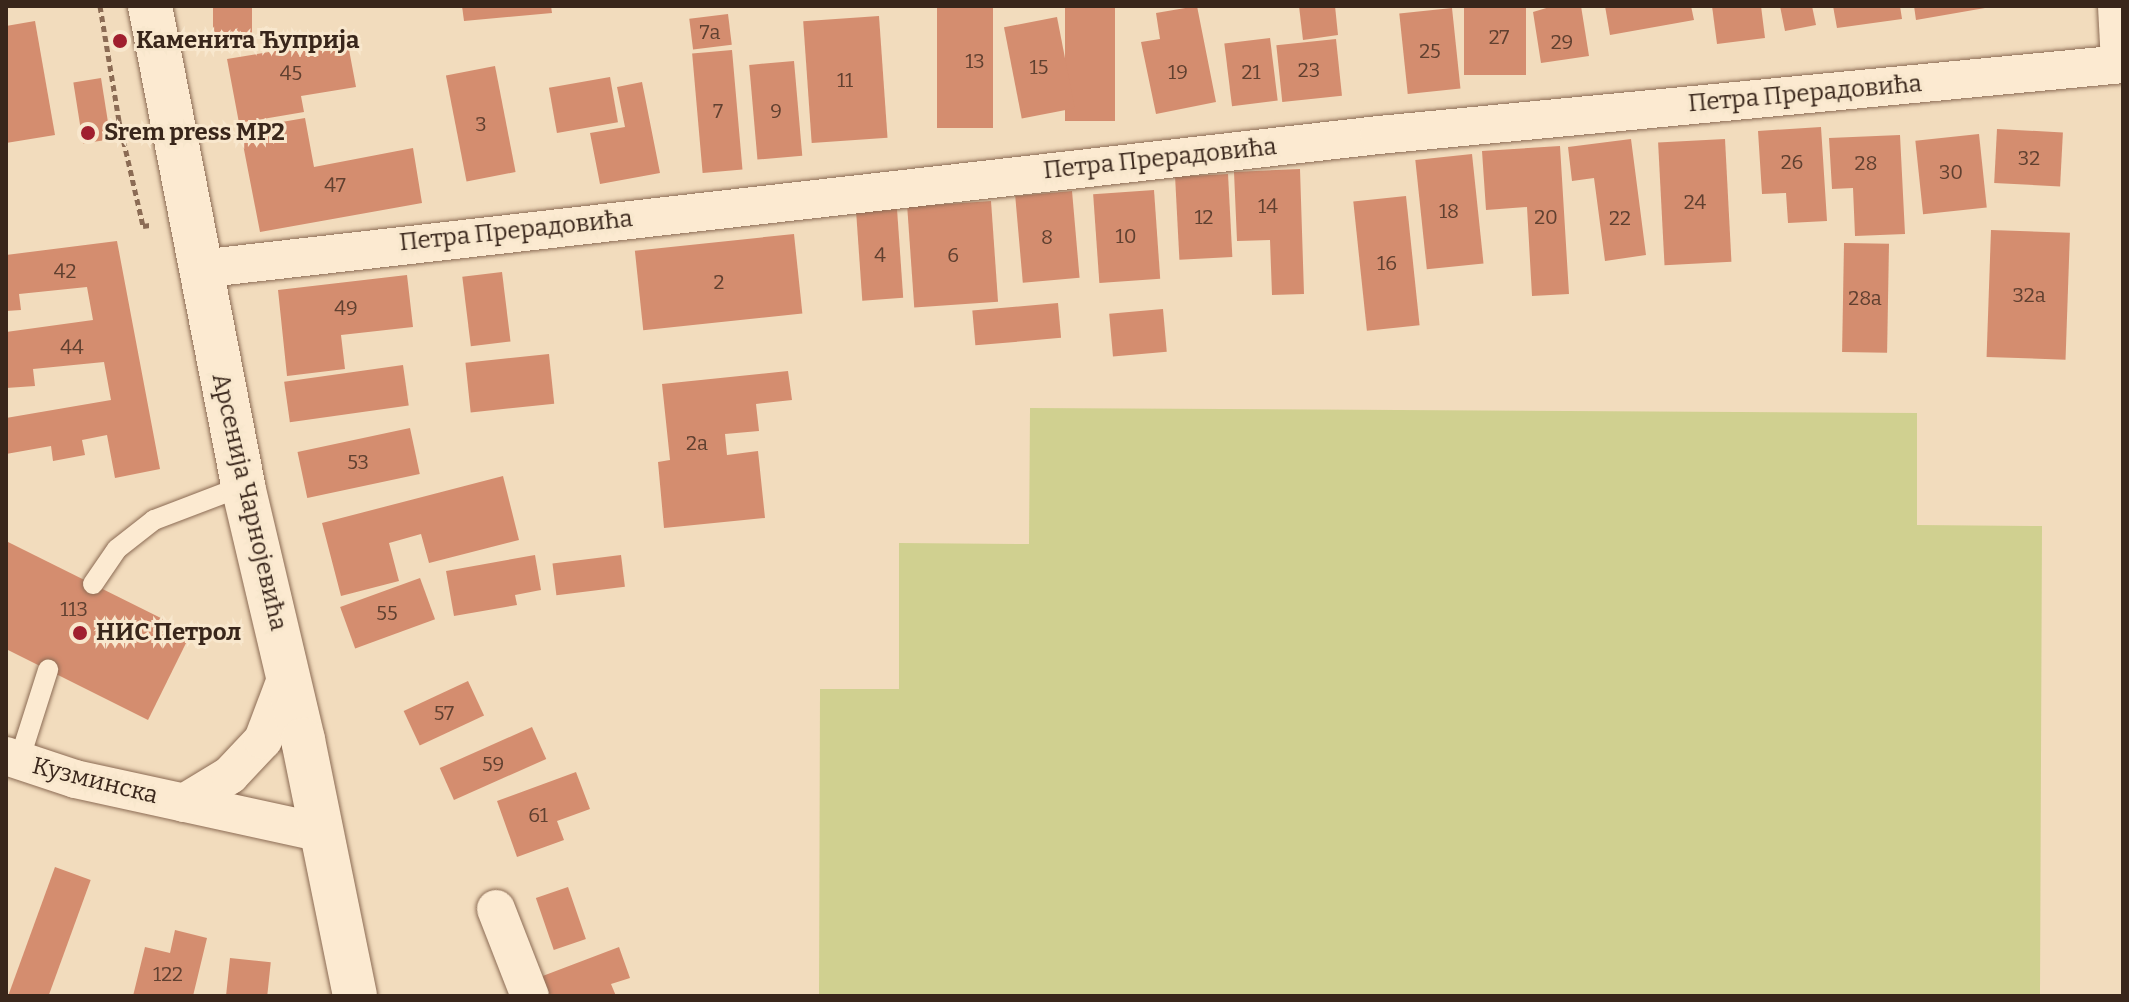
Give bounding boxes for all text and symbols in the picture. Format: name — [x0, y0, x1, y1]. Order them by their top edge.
house number: 7a — [700, 20, 720, 44]
house number: 27 — [1489, 25, 1509, 49]
place label: Каменита Ћуприја — [136, 27, 360, 55]
house number: 29 — [1551, 30, 1573, 54]
marker: Каменита Ћуприја — [111, 32, 129, 50]
house number: 25 — [1419, 39, 1441, 63]
house number: 13 — [965, 49, 985, 73]
house number: 15 — [1030, 55, 1048, 79]
house number: 23 — [1298, 58, 1320, 82]
house number: 19 — [1168, 60, 1188, 84]
house number: 21 — [1242, 60, 1260, 84]
house number: 45 — [280, 61, 302, 85]
house number: 11 — [837, 68, 853, 92]
street label: Петра Прерадовића — [1687, 69, 1923, 119]
house number: 7 — [713, 99, 723, 123]
house number: 9 — [770, 99, 782, 123]
house number: 3 — [475, 112, 487, 136]
place label: Srem press MP2 — [104, 119, 285, 147]
marker: Srem press MP2 — [79, 124, 97, 142]
street label: Петра Прерадовића — [1042, 132, 1278, 186]
house number: 32 — [2018, 146, 2040, 170]
house number: 26 — [1781, 150, 1803, 174]
house number: 28 — [1855, 151, 1877, 175]
house number: 30 — [1939, 160, 1963, 184]
house number: 47 — [324, 173, 346, 197]
house number: 24 — [1684, 190, 1706, 214]
house number: 14 — [1258, 194, 1278, 218]
house number: 18 — [1439, 199, 1459, 223]
street label: Петра Прерадовића — [398, 204, 634, 258]
house number: 12 — [1195, 205, 1213, 229]
house number: 20 — [1534, 205, 1558, 229]
house number: 22 — [1609, 206, 1631, 230]
house number: 10 — [1116, 224, 1136, 248]
house number: 8 — [1041, 225, 1053, 249]
house number: 4 — [874, 243, 886, 267]
house number: 6 — [947, 243, 959, 267]
house number: 16 — [1377, 251, 1397, 275]
house number: 42 — [54, 259, 76, 283]
house number: 2 — [714, 270, 724, 294]
house number: 32a — [2012, 283, 2046, 307]
house number: 28a — [1848, 286, 1882, 310]
house number: 49 — [334, 296, 358, 320]
house number: 44 — [60, 335, 84, 359]
street label: Арсенија Чарнојевића — [205, 371, 293, 633]
house number: 2a — [686, 431, 708, 455]
house number: 53 — [347, 450, 369, 474]
house number: 113 — [60, 597, 88, 621]
house number: 55 — [376, 601, 398, 625]
place label: НИС Петрол — [96, 619, 241, 647]
marker: НИС Петрол — [71, 624, 89, 642]
house number: 57 — [434, 701, 454, 725]
street label: Кузминска — [29, 752, 161, 810]
house number: 59 — [482, 752, 504, 776]
house number: 61 — [528, 803, 548, 827]
house number: 122 — [153, 962, 183, 986]

